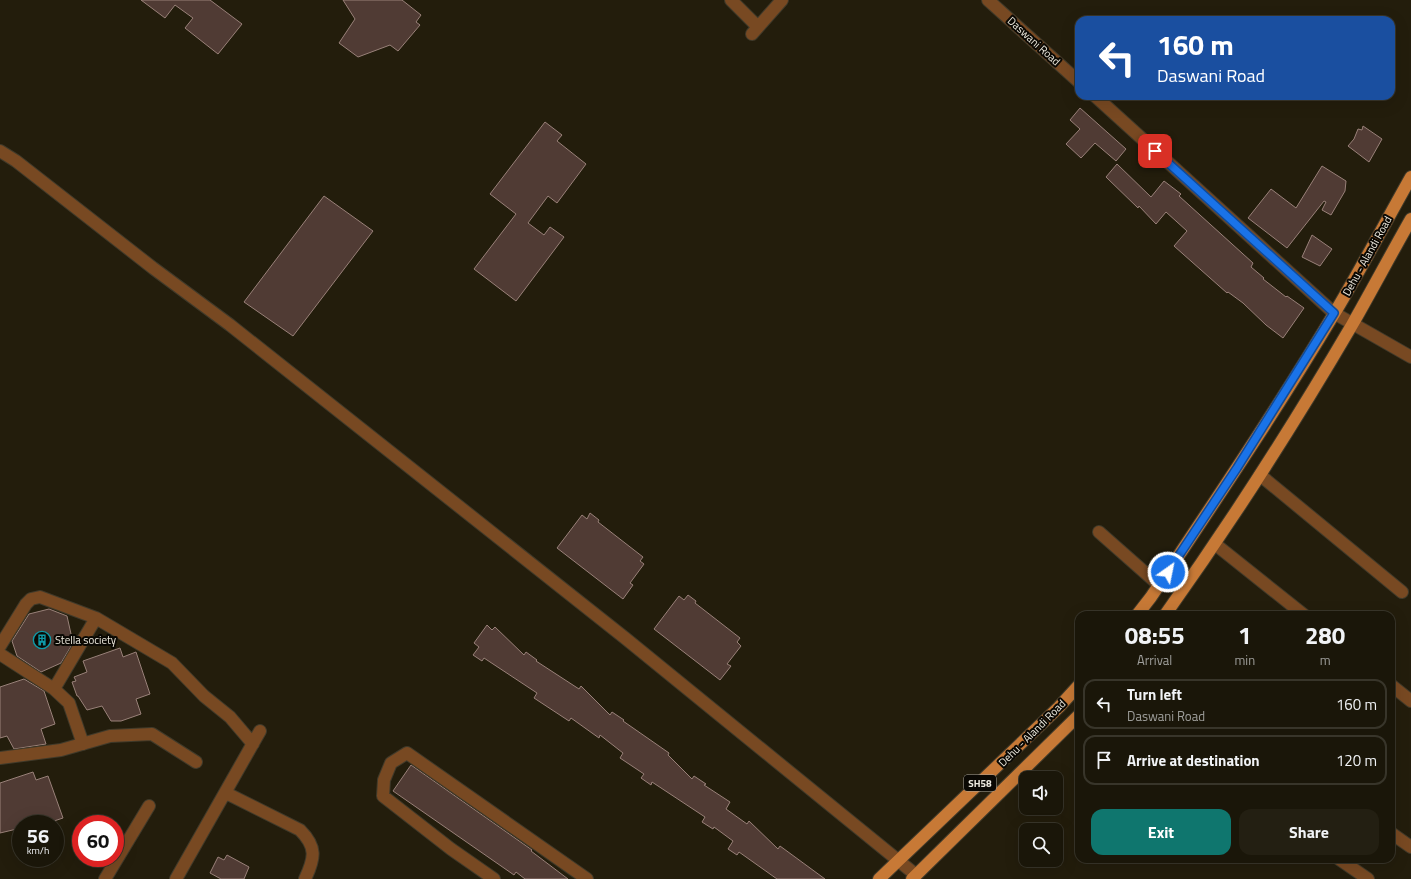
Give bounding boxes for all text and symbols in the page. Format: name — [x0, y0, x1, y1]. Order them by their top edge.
street label: Daswani Road — [1004, 13, 1064, 69]
text: 160 m — [1157, 23, 1234, 66]
icon: left — [1091, 32, 1143, 84]
text: Daswani Road — [1157, 62, 1265, 89]
pin — [1138, 134, 1172, 168]
icon: arrive — [1144, 140, 1166, 162]
street label: Dehu - Alandi Road — [1338, 213, 1396, 299]
position arrow — [1147, 551, 1189, 593]
text: 08:55 — [1125, 617, 1185, 653]
text: 1 — [1238, 617, 1252, 653]
text: 280 — [1305, 617, 1345, 653]
building icon: Stella society — [32, 630, 52, 650]
place label: Stella society — [55, 632, 117, 648]
text: Arrival — [1137, 650, 1172, 670]
text: min — [1234, 650, 1255, 670]
text: m — [1320, 650, 1331, 670]
text: Turn left — [1127, 683, 1182, 706]
icon: left — [1093, 693, 1115, 715]
text: 160 m — [1336, 693, 1377, 716]
street label: Dehu - Alandi Road — [995, 696, 1069, 770]
text: Daswani Road — [1127, 706, 1205, 726]
icon: arrive — [1093, 749, 1115, 771]
text: Arrive at destination — [1127, 749, 1260, 772]
text: 120 m — [1336, 749, 1377, 772]
map controls — [1019, 771, 1063, 867]
button: sound — [1019, 771, 1063, 815]
road number: SH58 — [964, 775, 996, 791]
button: Exit — [1091, 809, 1231, 855]
button: Share — [1239, 809, 1379, 855]
speed limit sign: 60 — [72, 815, 124, 867]
text: 56 — [27, 820, 49, 851]
button: search — [1019, 823, 1063, 867]
text: km/h — [27, 843, 49, 858]

